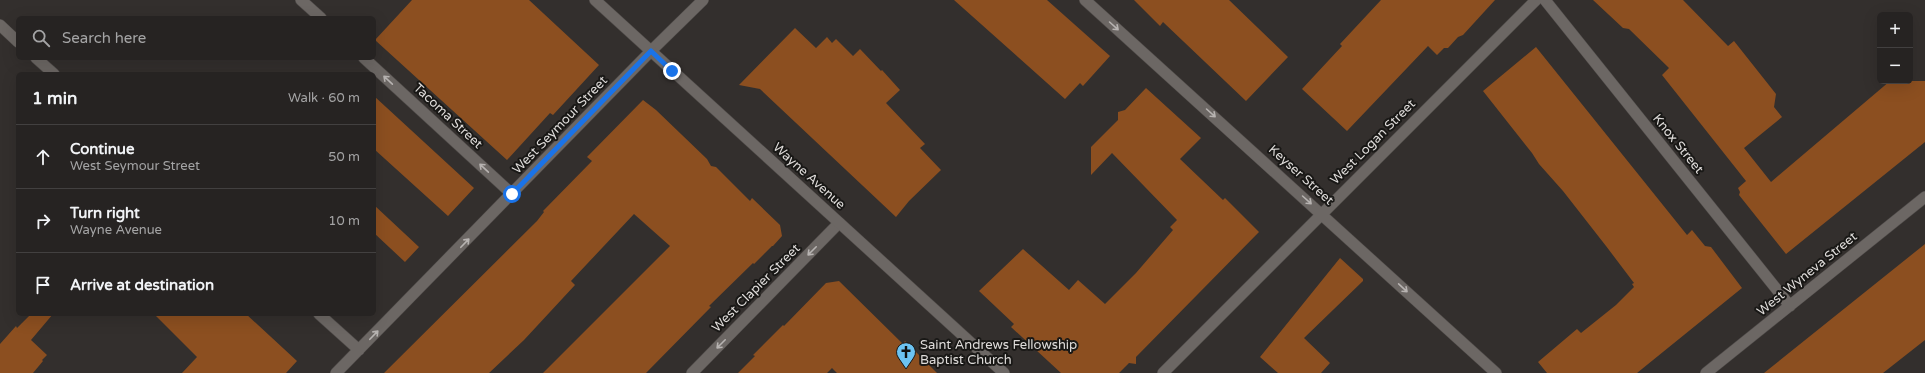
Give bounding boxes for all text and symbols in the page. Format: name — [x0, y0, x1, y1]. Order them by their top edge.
map controls — [1877, 12, 1913, 84]
button: + — [1877, 12, 1913, 48]
search box — [16, 16, 376, 60]
one-way arrow — [1109, 21, 1119, 30]
icon: search — [30, 27, 52, 49]
text: Search here — [62, 29, 146, 47]
button: − — [1877, 48, 1913, 84]
route end — [663, 62, 681, 80]
street label: West Seymour Street — [509, 73, 611, 177]
one-way arrow — [383, 75, 393, 84]
street label: Tacoma Street — [410, 80, 486, 152]
text: 1 min — [32, 88, 77, 109]
text: Walk · 60 m — [288, 90, 360, 106]
street label: West Logan Street — [1327, 96, 1419, 188]
one-way arrow — [1206, 109, 1216, 118]
street label: Knox Street — [1649, 111, 1707, 177]
street label: Wayne Avenue — [769, 139, 849, 213]
text: Continue — [70, 140, 134, 158]
street label: Keyser Street — [1265, 142, 1337, 208]
icon: ahead — [32, 146, 54, 168]
text: 50 m — [328, 149, 360, 165]
text: West Seymour Street — [70, 158, 200, 174]
one-way arrow — [478, 163, 489, 172]
route start — [503, 185, 521, 203]
one-way arrow — [1302, 196, 1313, 205]
text: Turn right — [70, 204, 140, 222]
icon: right — [32, 210, 54, 232]
text: 10 m — [328, 213, 360, 229]
text: Wayne Avenue — [70, 222, 162, 238]
street label: West Wyneva Street — [1754, 229, 1860, 319]
one-way arrow — [460, 238, 470, 248]
street label: West Clapier Street — [709, 240, 804, 335]
one-way arrow — [807, 246, 817, 256]
icon: arrive — [32, 274, 54, 296]
text: Arrive at destination — [70, 276, 214, 294]
one-way arrow — [1398, 283, 1408, 292]
one-way arrow — [369, 330, 378, 340]
place label: Saint Andrews Fellowship Baptist Church — [920, 337, 1077, 368]
one-way arrow — [716, 339, 726, 349]
church icon: Saint Andrews Fellowship Baptist Church — [895, 341, 917, 369]

